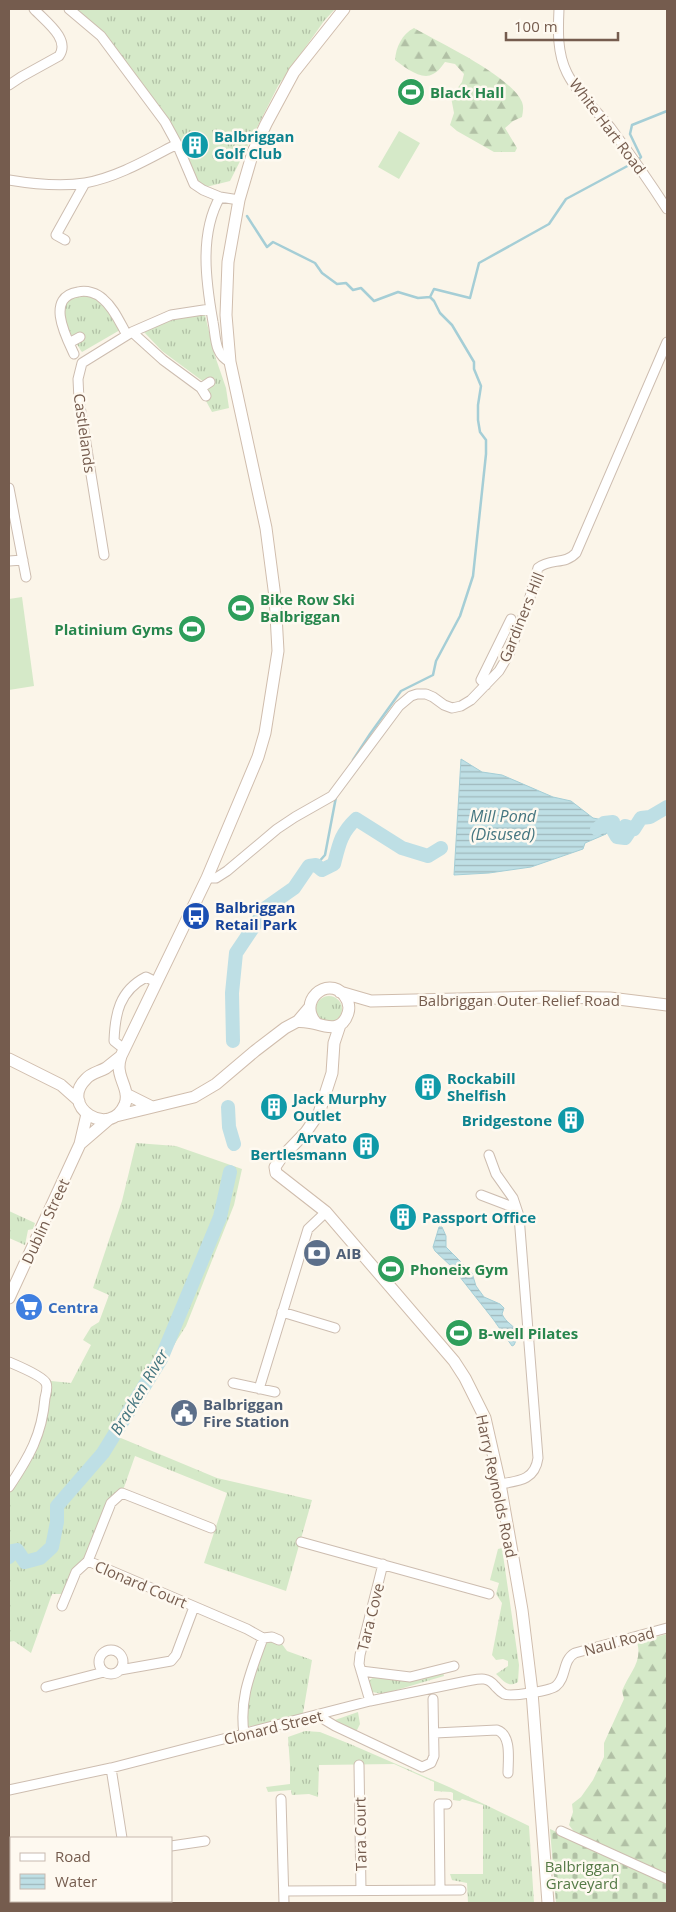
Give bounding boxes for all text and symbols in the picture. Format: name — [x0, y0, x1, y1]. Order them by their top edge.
scale bar — [506, 10, 618, 42]
text: 100 m — [514, 16, 558, 36]
street label: White Hart Road — [565, 74, 651, 178]
sports icon: Black Hall — [396, 77, 426, 107]
place label: Black Hall — [430, 82, 504, 102]
place label: Balbriggan Golf Club — [214, 126, 294, 163]
building icon: Balbriggan Golf Club — [180, 130, 210, 160]
street label: Castlelands — [70, 392, 100, 474]
street label: Gardiners Hill — [494, 569, 548, 665]
place label: Bike Row Ski Balbriggan — [260, 589, 355, 626]
sports icon: Bike Row Ski Balbriggan — [226, 593, 256, 623]
sports icon: Platinium Gyms — [177, 614, 207, 644]
place label: Platinium Gyms — [54, 619, 173, 639]
water label: Mill Pond (Disused) — [470, 805, 537, 845]
place label: Balbriggan Retail Park — [215, 897, 298, 934]
bus stop icon: Balbriggan Retail Park — [181, 901, 211, 931]
street label: Balbriggan Outer Relief Road — [418, 990, 620, 1010]
place label: Rockabill Shelfish — [447, 1068, 516, 1105]
building icon: Rockabill Shelfish — [413, 1072, 443, 1102]
place label: Jack Murphy Outlet — [291, 1088, 387, 1125]
building icon: Jack Murphy Outlet — [259, 1092, 289, 1122]
building icon: Bridgestone — [556, 1105, 586, 1135]
place label: Bridgestone — [462, 1110, 552, 1130]
place label: Arvato Bertlesmann — [250, 1127, 347, 1164]
building icon: Arvato Bertlesmann — [351, 1131, 381, 1161]
street label: Dublin Street — [17, 1175, 73, 1267]
building icon: Passport Office — [388, 1202, 418, 1232]
place label: Passport Office — [422, 1207, 536, 1227]
bank icon: AIB — [302, 1238, 332, 1268]
place label: AIB — [336, 1243, 361, 1263]
sports icon: Phoneix Gym — [376, 1254, 406, 1284]
place label: Phoneix Gym — [410, 1259, 509, 1279]
supermarket icon: Centra — [14, 1292, 44, 1322]
place label: Centra — [48, 1297, 99, 1317]
sports icon: B-well Pilates — [444, 1318, 474, 1348]
place label: B-well Pilates — [478, 1323, 578, 1343]
water label: Bracken River — [105, 1345, 174, 1439]
place label: Balbriggan Fire Station — [203, 1394, 289, 1431]
public building icon: Balbriggan Fire Station — [169, 1398, 199, 1428]
street label: Harry Reynolds Road — [472, 1412, 522, 1560]
street label: Clonard Court — [92, 1556, 190, 1612]
street label: Tara Cove — [352, 1581, 388, 1653]
street label: Naul Road — [581, 1622, 657, 1660]
street label: Clonard Street — [222, 1705, 324, 1749]
street label: Tara Court — [349, 1797, 371, 1871]
legend — [10, 1837, 172, 1902]
text: Road — [55, 1846, 91, 1866]
park label: Balbriggan Graveyard — [545, 1856, 619, 1893]
text: Water — [55, 1871, 97, 1891]

